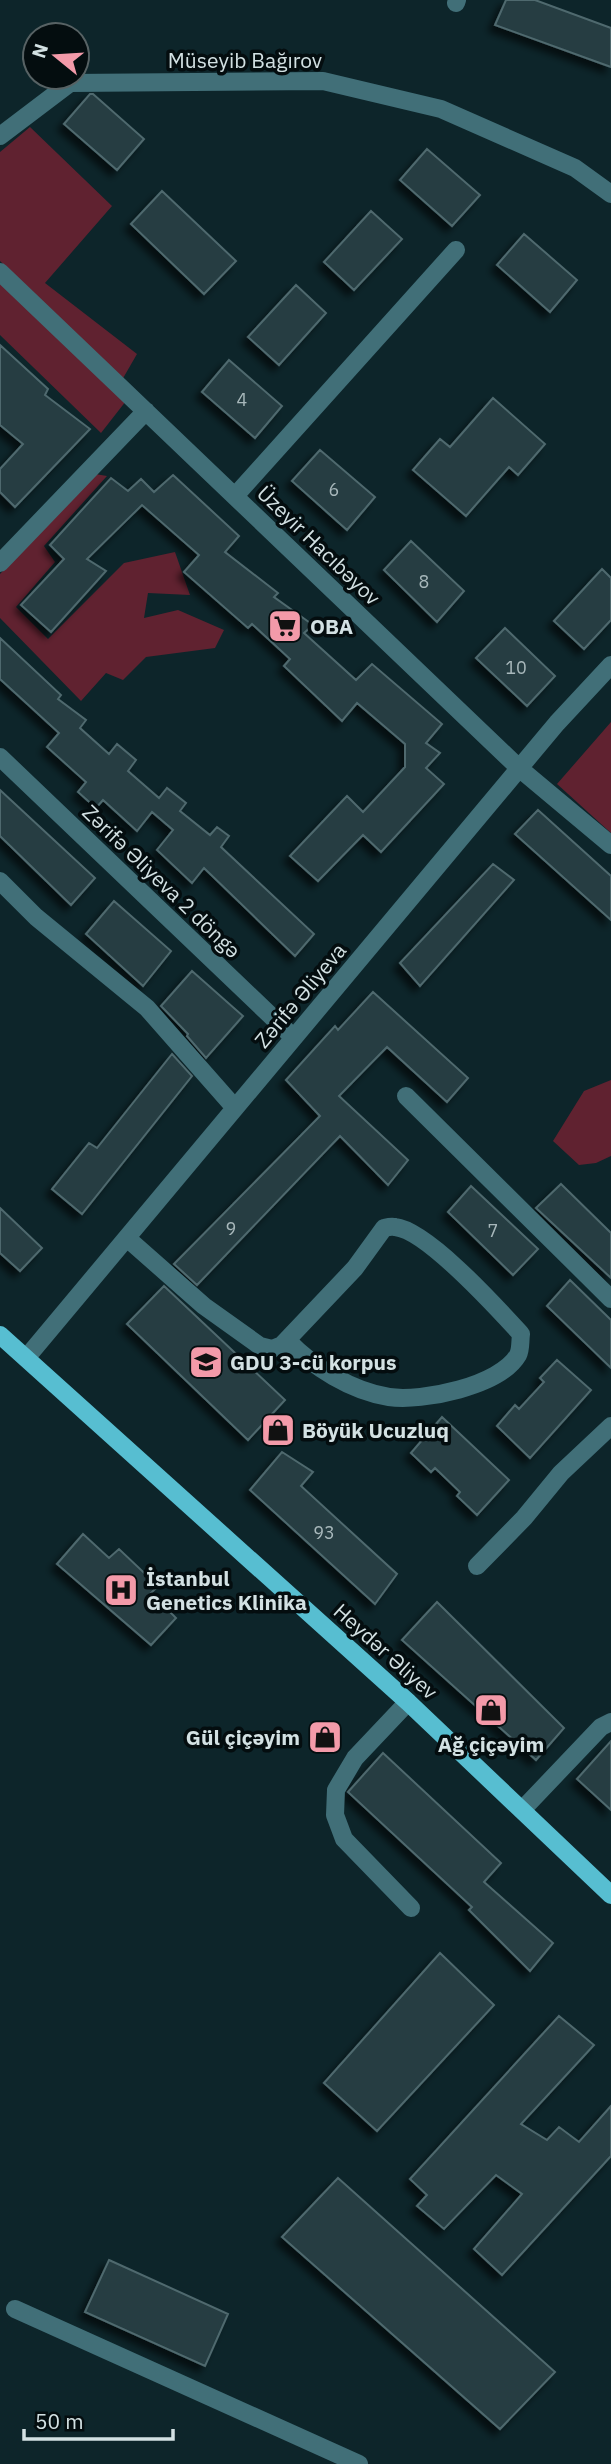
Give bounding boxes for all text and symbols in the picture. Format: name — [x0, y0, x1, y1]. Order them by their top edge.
north arrow — [21, 21, 91, 91]
text: N — [26, 40, 53, 61]
street label: Müseyib Bağırov — [168, 46, 322, 74]
house number: 4 — [237, 388, 248, 411]
house number: 6 — [329, 478, 339, 501]
street label: Üzeyir Hacıbəyov — [251, 479, 387, 611]
house number: 8 — [419, 570, 429, 593]
supermarket icon: OBA — [266, 607, 304, 645]
place label: OBA — [310, 612, 353, 640]
house number: 10 — [505, 656, 527, 679]
street label: Zərifə Əliyeva 2 döngə — [77, 798, 247, 964]
street label: Zərifə Əliyeva — [248, 937, 352, 1053]
house number: 9 — [226, 1217, 236, 1240]
house number: 7 — [488, 1219, 498, 1242]
school or university icon: GDU 3-cü korpus — [187, 1343, 225, 1381]
place label: GDU 3-cü korpus — [230, 1348, 397, 1376]
shop icon: Böyük Ucuzluq — [259, 1411, 297, 1449]
place label: Böyük Ucuzluq — [302, 1416, 449, 1444]
house number: 93 — [313, 1521, 335, 1544]
place label: İstanbul Genetics Klinika — [146, 1564, 307, 1616]
hospital icon: İstanbul Genetics Klinika — [102, 1571, 140, 1609]
street label: Heydər Əliyev — [328, 1597, 444, 1705]
shop icon: Ağ çiçəyim — [472, 1691, 510, 1729]
shop icon: Gül çiçəyim — [306, 1718, 344, 1756]
place label: Gül çiçəyim — [186, 1723, 300, 1751]
place label: Ağ çiçəyim — [438, 1730, 544, 1758]
scale bar — [24, 2398, 173, 2442]
text: 50 m — [35, 2407, 84, 2435]

